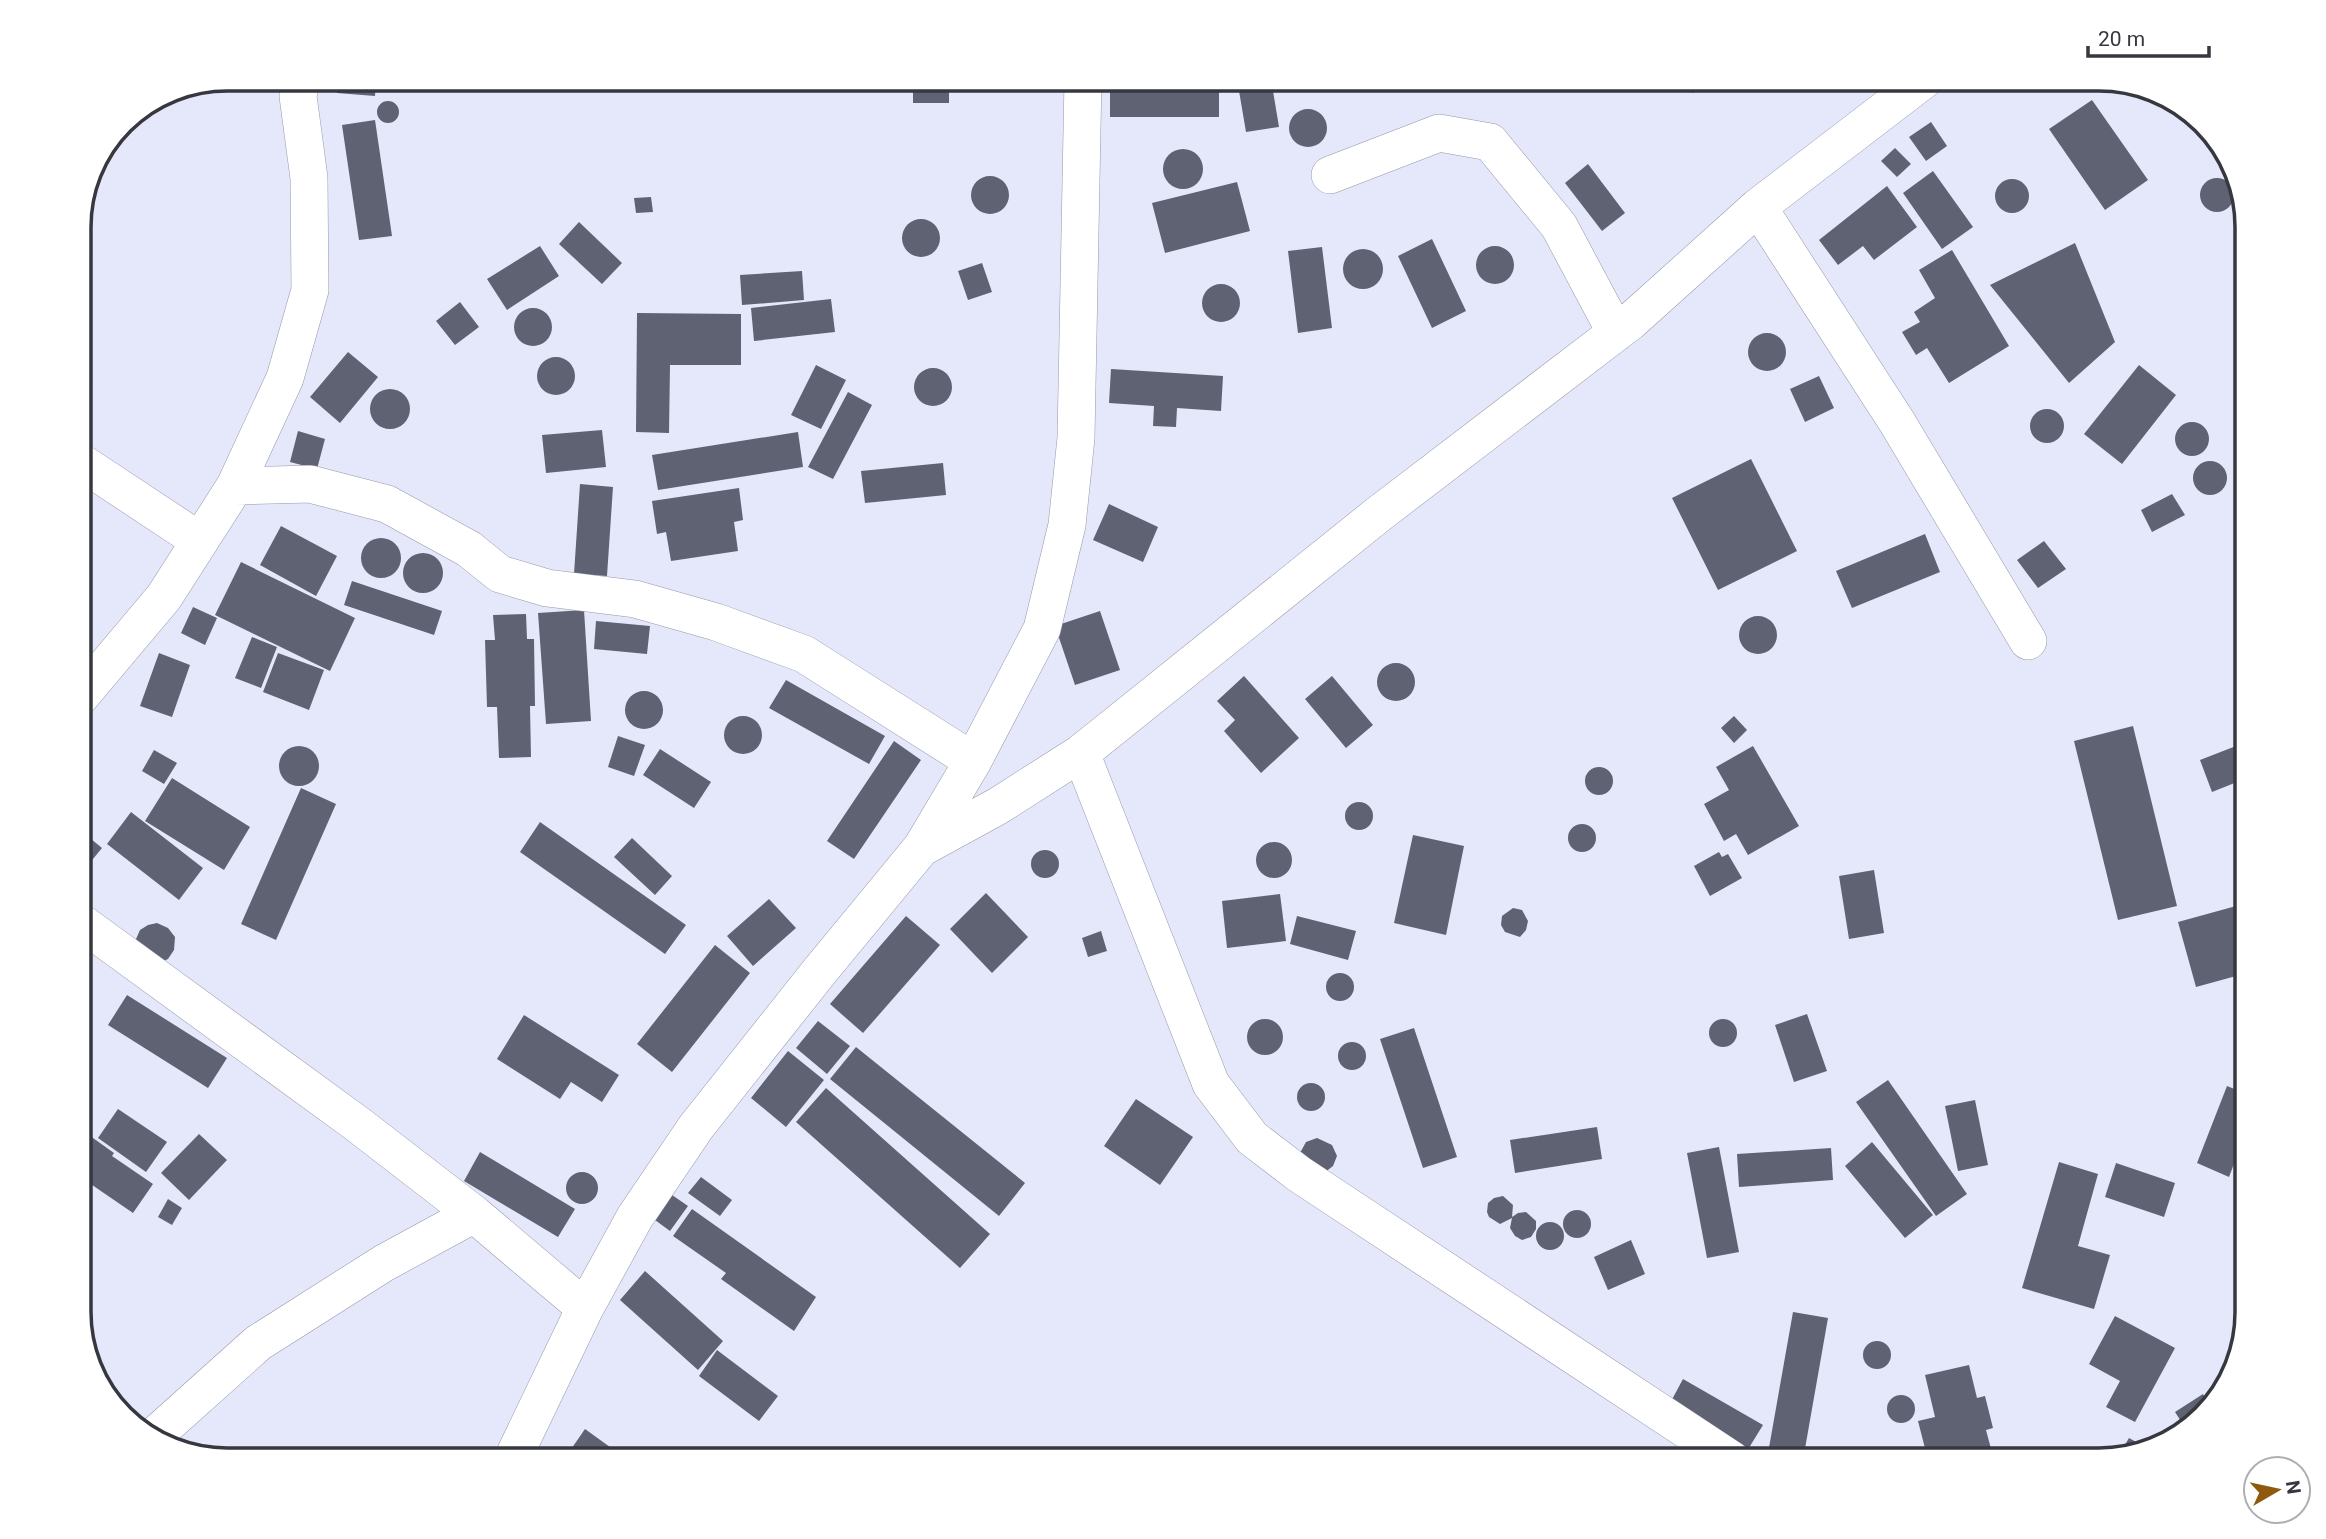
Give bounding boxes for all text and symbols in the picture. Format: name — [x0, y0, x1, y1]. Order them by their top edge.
scale bar — [2088, 14, 2209, 58]
text: 20 m — [2098, 27, 2145, 51]
north arrow — [2242, 1455, 2312, 1525]
text: N — [2281, 1479, 2306, 1496]

